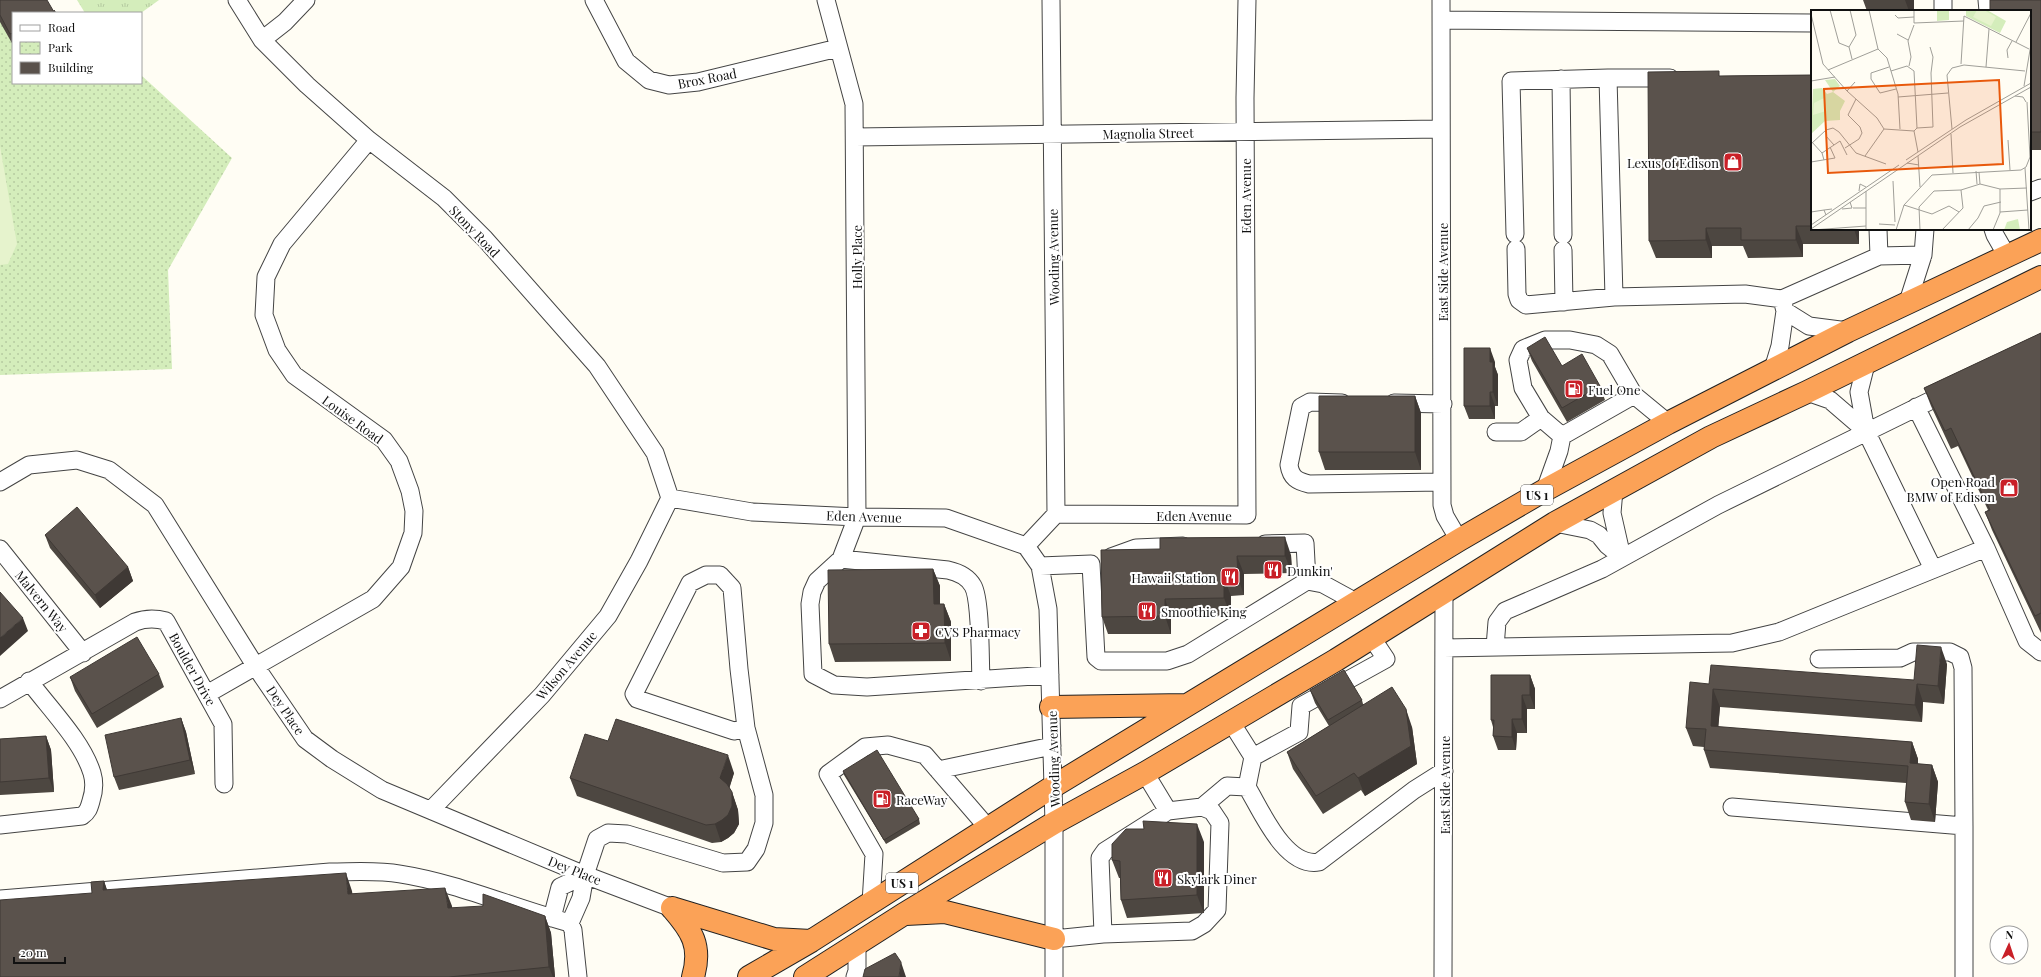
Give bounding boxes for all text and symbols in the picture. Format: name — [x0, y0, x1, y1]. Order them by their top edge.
inset map — [1811, 10, 2031, 230]
legend — [12, 12, 142, 84]
text: Road — [48, 19, 75, 35]
text: Park — [48, 39, 73, 55]
text: Building — [48, 59, 94, 75]
street label: Brox Road — [676, 64, 738, 92]
street label: Magnolia Street — [1102, 124, 1194, 142]
shop icon: Lexus of Edison — [1722, 151, 1744, 173]
place label: Lexus of Edison — [1627, 154, 1719, 171]
street label: Eden Avenue — [1237, 158, 1254, 234]
street label: Stony Road — [446, 202, 504, 261]
street label: Wooding Avenue — [1044, 208, 1062, 306]
street label: East Side Avenue — [1434, 222, 1451, 321]
street label: Holly Place — [848, 225, 865, 289]
fuel station icon: Fuel One — [1563, 378, 1585, 400]
place label: Fuel One — [1588, 381, 1641, 398]
street label: Louise Road — [319, 391, 387, 447]
place label: Open Road BMW of Edison — [1906, 473, 1995, 505]
shop icon: Open Road BMW of Edison — [1998, 477, 2020, 499]
road number: US 1 — [1521, 485, 1553, 505]
street label: Eden Avenue — [826, 506, 902, 526]
street label: Eden Avenue — [1156, 507, 1232, 524]
restaurant icon: Dunkin' — [1262, 559, 1284, 581]
place label: Dunkin' — [1287, 562, 1333, 579]
restaurant icon: Hawaii Station — [1219, 566, 1241, 588]
street label: Malvern Way — [12, 567, 72, 636]
place label: Hawaii Station — [1131, 569, 1216, 586]
restaurant icon: Smoothie King — [1136, 600, 1158, 622]
place label: Smoothie King — [1161, 603, 1247, 620]
pharmacy icon: CVS Pharmacy — [910, 620, 932, 642]
place label: CVS Pharmacy — [935, 623, 1021, 640]
street label: Wilson Avenue — [531, 627, 600, 704]
street label: Boulder Drive — [166, 629, 220, 709]
street label: Dey Place — [263, 682, 309, 738]
street label: Wooding Avenue — [1043, 710, 1063, 809]
street label: East Side Avenue — [1436, 735, 1453, 834]
fuel station icon: RaceWay — [871, 788, 893, 810]
place label: RaceWay — [896, 791, 948, 808]
street label: Dey Place — [546, 852, 604, 889]
restaurant icon: Skylark Diner — [1152, 867, 1174, 889]
place label: Skylark Diner — [1177, 870, 1257, 887]
road number: US 1 — [886, 873, 918, 893]
north arrow — [1989, 925, 2029, 965]
text: N — [2005, 927, 2014, 942]
scale bar — [14, 939, 65, 965]
text: 20 m — [20, 944, 47, 960]

